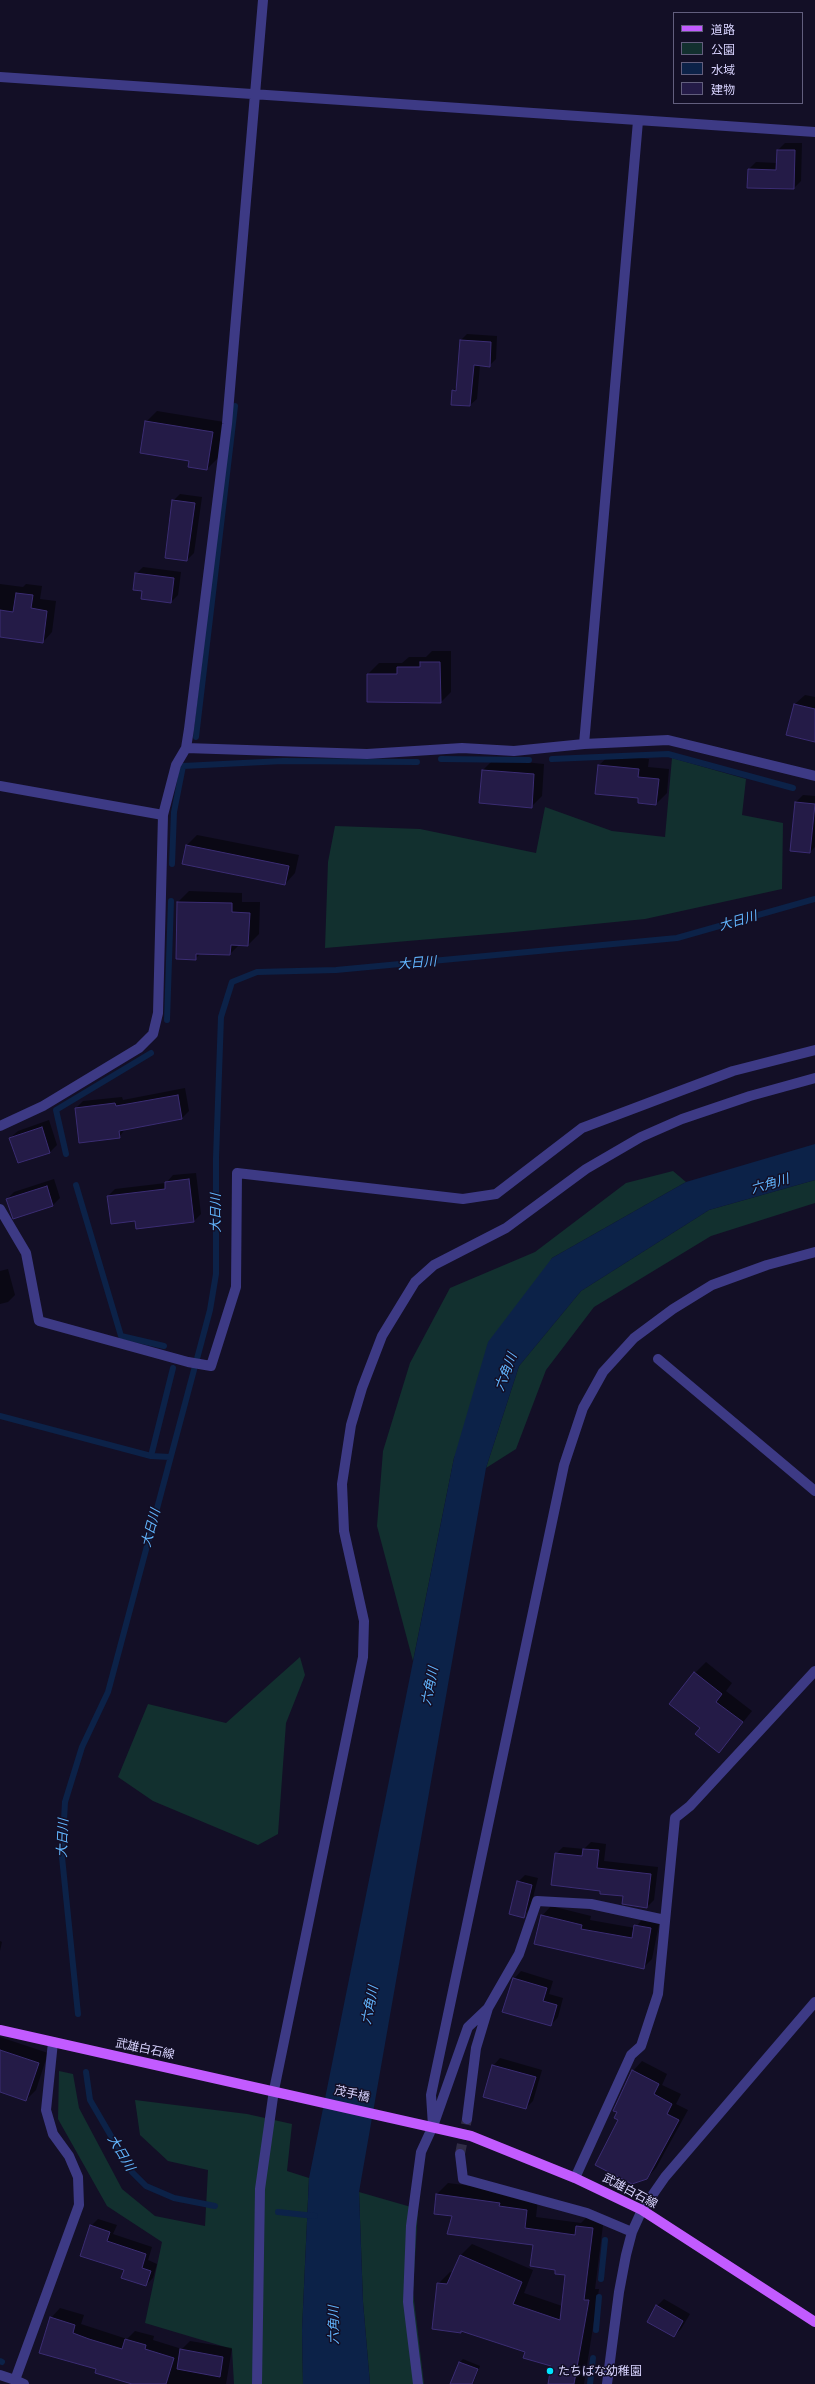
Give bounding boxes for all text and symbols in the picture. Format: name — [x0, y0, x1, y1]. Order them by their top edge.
legend — [673, 12, 803, 104]
text: 道路 — [711, 23, 735, 37]
text: 公園 — [711, 43, 735, 57]
text: 水域 — [711, 63, 735, 77]
text: 建物 — [711, 83, 735, 97]
water label: 大日川 — [717, 908, 759, 934]
water label: 大日川 — [397, 954, 437, 972]
water label: 六角川 — [749, 1171, 791, 1197]
water label: 大日川 — [208, 1194, 224, 1232]
water label: 六角川 — [492, 1351, 520, 1393]
water label: 大日川 — [138, 1507, 164, 1549]
water label: 六角川 — [419, 1665, 441, 1707]
water label: 大日川 — [55, 1818, 71, 1858]
water label: 六角川 — [359, 1984, 381, 2026]
street label: 武雄白石線 — [114, 2036, 176, 2062]
street label: 茂手橋 — [333, 2083, 371, 2105]
water label: 大日川 — [104, 2132, 138, 2174]
street label: 武雄白石線 — [600, 2171, 660, 2211]
water label: 六角川 — [326, 2305, 342, 2345]
place label: たちばな幼稚園 — [558, 2364, 642, 2378]
marker: たちばな幼稚園 — [545, 2366, 555, 2376]

